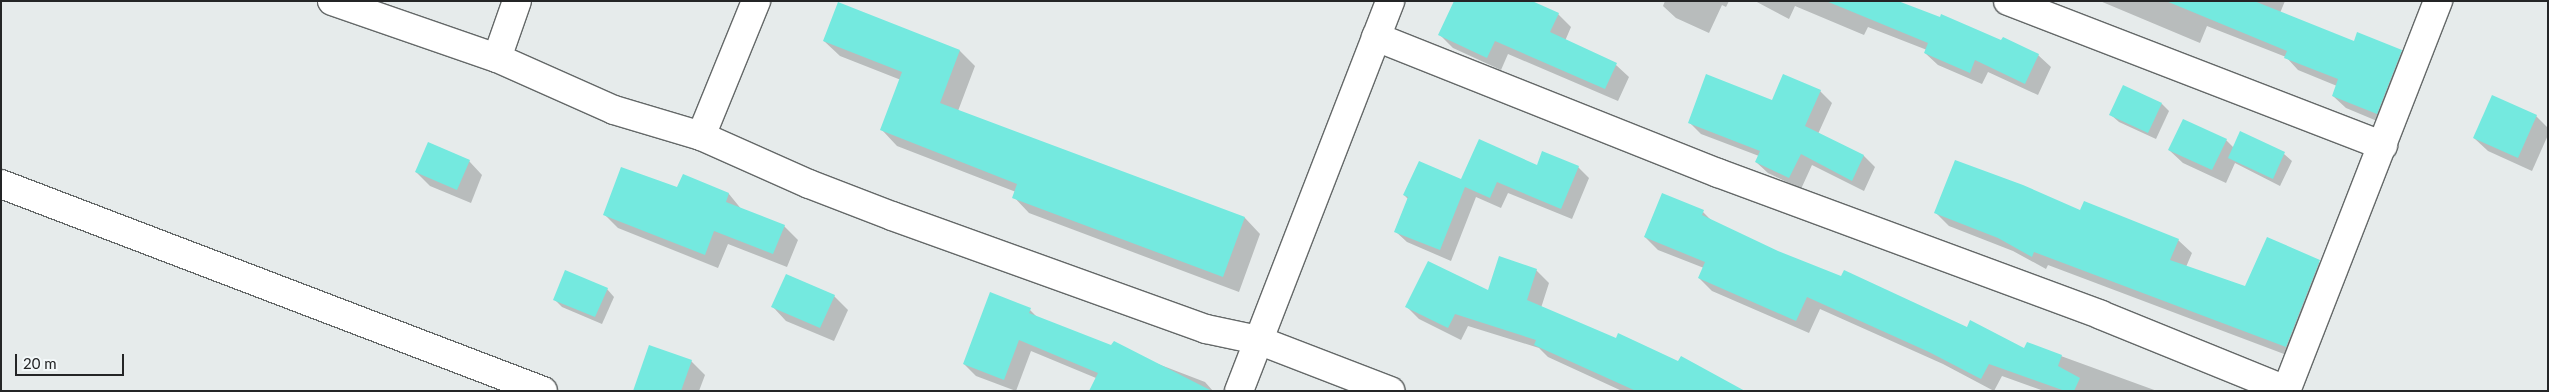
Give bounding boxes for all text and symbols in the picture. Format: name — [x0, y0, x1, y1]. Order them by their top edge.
scale bar — [18, 344, 126, 376]
text: 20 m — [23, 354, 57, 372]

